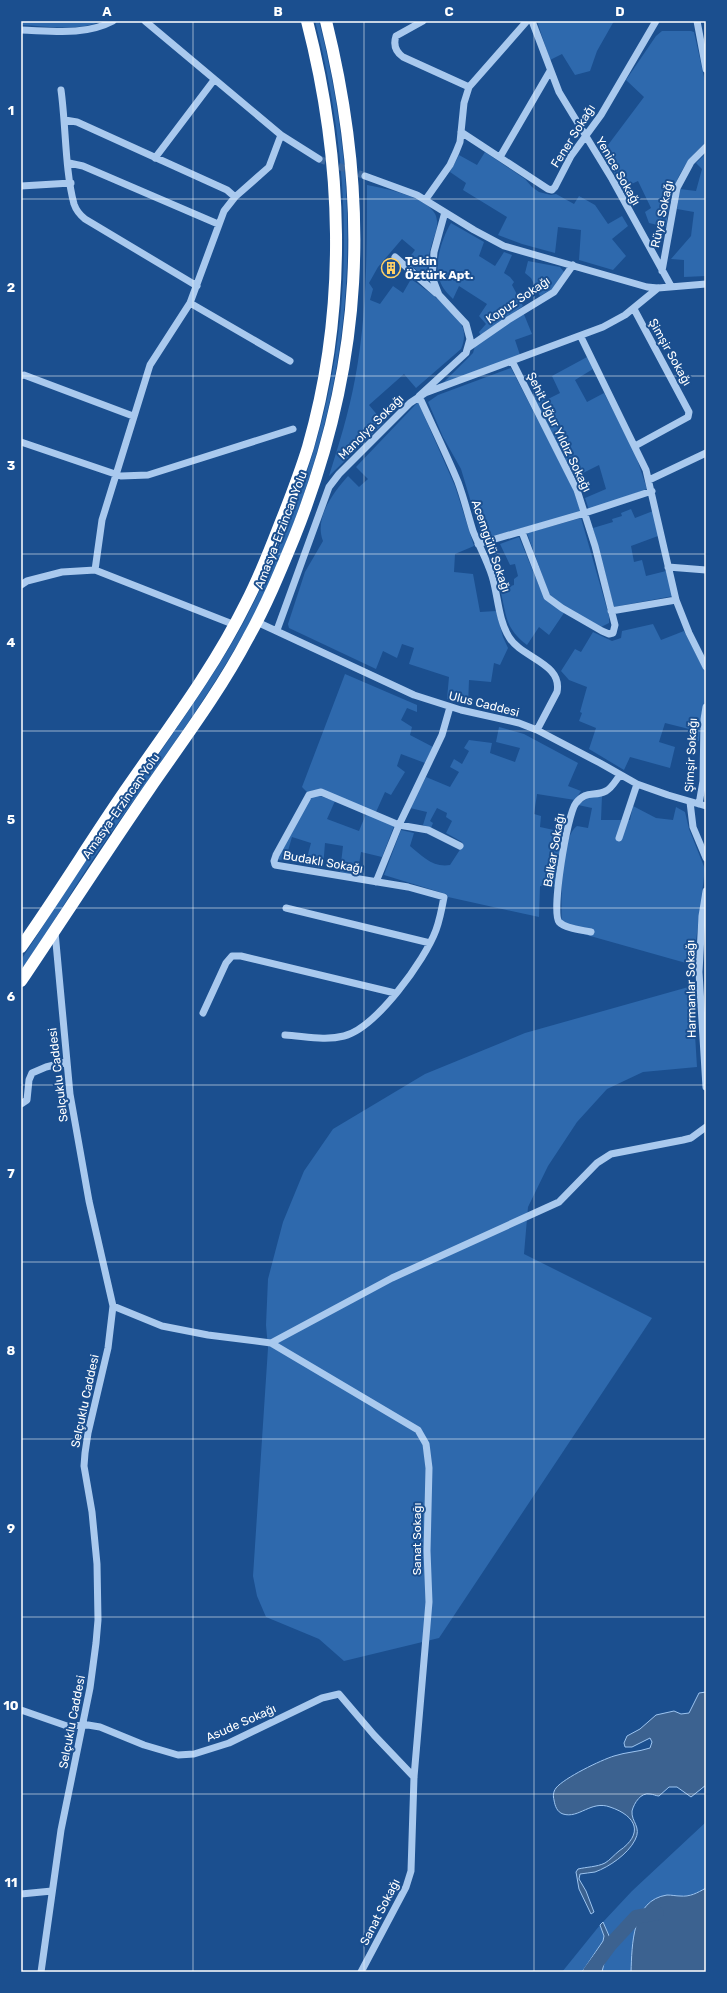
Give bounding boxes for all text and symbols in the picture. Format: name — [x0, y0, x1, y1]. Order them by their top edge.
text: A — [102, 4, 112, 19]
text: B — [273, 4, 283, 19]
text: C — [444, 4, 454, 19]
text: D — [615, 4, 625, 19]
street label: Fener Sokağı — [548, 102, 598, 170]
text: 1 — [8, 103, 14, 118]
street label: Yenice Sokağı — [593, 134, 643, 208]
street label: Rüya Sokağı — [648, 179, 676, 249]
place label: Tekin Öztürk Apt. — [405, 254, 473, 282]
building icon: Tekin Öztürk Apt. — [380, 257, 402, 279]
street label: Kopuz Sokağı — [483, 273, 553, 327]
text: 2 — [7, 280, 15, 295]
street label: Şimşir Sokağı — [646, 316, 694, 388]
street label: Şehit Uğur Yıldız Sokağı — [524, 370, 594, 494]
street label: Manolya Sokağı — [336, 391, 407, 462]
text: 3 — [7, 458, 16, 473]
street label: Amasya-Erzincan Yolu — [252, 469, 310, 591]
street label: Acemgülü Sokağı — [469, 498, 513, 594]
text: 4 — [7, 635, 16, 650]
street label: Ulus Caddesi — [447, 688, 521, 720]
street label: Şimşir Sokağı — [682, 717, 700, 793]
street label: Amasya-Erzincan Yolu — [79, 751, 163, 861]
text: 5 — [7, 812, 15, 827]
street label: Balkar Sokağı — [541, 812, 567, 888]
street label: Budaklı Sokağı — [282, 848, 364, 876]
street label: Harmanlar Sokağı — [683, 940, 699, 1038]
text: 6 — [7, 989, 16, 1004]
street label: Selçuklu Caddesi — [45, 1027, 71, 1123]
text: 7 — [7, 1166, 15, 1181]
text: 8 — [7, 1343, 16, 1358]
street label: Selçuklu Caddesi — [68, 1353, 102, 1449]
street label: Sanat Sokağı — [410, 1503, 424, 1575]
text: 9 — [7, 1521, 15, 1536]
street label: Selçuklu Caddesi — [56, 1674, 88, 1770]
text: 10 — [3, 1698, 19, 1713]
street label: Asude Sokağı — [204, 1701, 278, 1745]
text: 11 — [5, 1875, 17, 1890]
street label: Sanat Sokağı — [357, 1876, 403, 1948]

